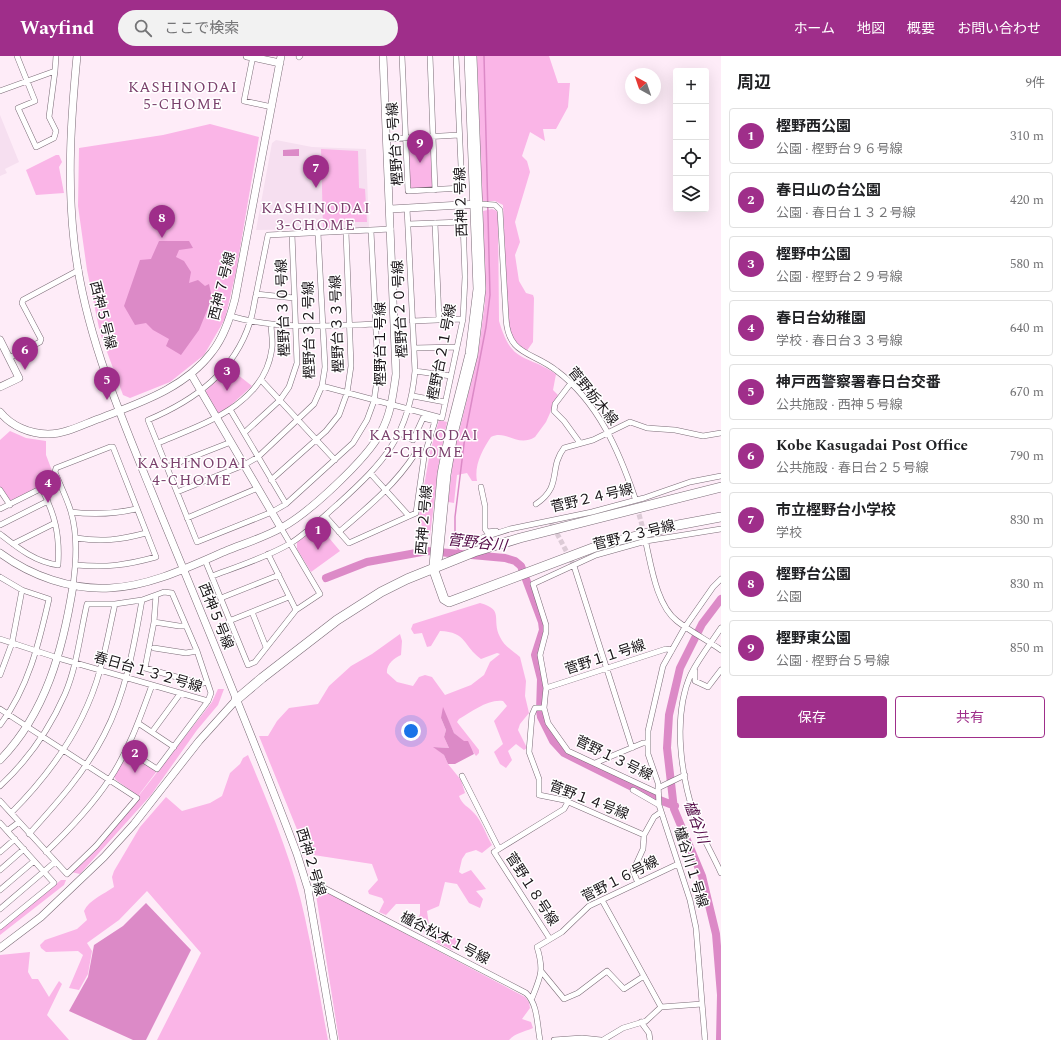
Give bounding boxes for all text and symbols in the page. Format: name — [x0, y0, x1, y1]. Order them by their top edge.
search box — [118, 10, 398, 46]
text: Wayfind — [20, 14, 94, 43]
icon: search — [132, 17, 154, 39]
text: ここで検索 — [164, 17, 239, 40]
text: ホーム — [793, 18, 835, 39]
text: 地図 — [857, 18, 885, 39]
text: 概要 — [907, 18, 935, 39]
text: お問い合わせ — [957, 18, 1041, 39]
north arrow — [625, 68, 661, 104]
map controls — [673, 68, 709, 212]
button: + — [673, 68, 709, 104]
text: 周辺 — [737, 70, 771, 96]
text: 9件 — [1025, 73, 1045, 93]
district label: KASHINODAI 5-CHOME — [128, 76, 238, 116]
street label: 樫野台５号線 — [382, 101, 408, 187]
button: − — [673, 104, 709, 140]
text: 樫野西公園 — [776, 115, 851, 138]
text: 1 — [747, 126, 755, 146]
text: 310 m — [1010, 126, 1044, 146]
pin: 9 — [407, 130, 433, 163]
text: 公園 · 樫野台９６号線 — [776, 139, 903, 159]
button: locate — [673, 140, 709, 176]
pin: 7 — [303, 155, 329, 188]
street label: 西神２号線 — [449, 167, 473, 237]
button: layers — [673, 176, 709, 212]
text: 春日山の台公園 — [776, 179, 881, 202]
text: 2 — [747, 190, 755, 210]
text: 420 m — [1010, 190, 1044, 210]
district label: KASHINODAI 3-CHOME — [261, 197, 371, 237]
text: 公園 · 春日台１３２号線 — [776, 203, 916, 223]
pin: 8 — [149, 205, 175, 238]
text: 樫野中公園 — [776, 243, 851, 266]
street label: 西神７号線 — [203, 249, 241, 323]
text: 3 — [747, 254, 755, 274]
text: 580 m — [1010, 254, 1044, 274]
street label: 樫野台３０号線 — [271, 259, 295, 357]
street label: 樫野台２０号線 — [387, 260, 413, 358]
text: 公園 · 樫野台２９号線 — [776, 267, 903, 287]
street label: 樫野台３３号線 — [325, 275, 349, 373]
street label: 西神５号線 — [84, 278, 122, 352]
street label: 樫野台３２号線 — [298, 281, 320, 379]
street label: 樫野台１号線 — [370, 302, 391, 386]
street label: 樫野台２１号線 — [422, 302, 462, 402]
text: 春日台幼稚園 — [776, 307, 866, 330]
text: 4 — [747, 318, 755, 338]
text: 640 m — [1010, 318, 1044, 338]
text: 学校 · 春日台３３号線 — [776, 331, 903, 351]
pin: 6 — [12, 337, 38, 370]
pin: 3 — [214, 358, 240, 391]
street label: 菅野栃木線 — [563, 362, 623, 430]
pin: 5 — [94, 367, 120, 400]
text: 神戸西警察署春日台交番 — [776, 371, 941, 394]
text: 5 — [747, 382, 755, 402]
text: 670 m — [1010, 382, 1044, 402]
text: 公共施設 · 西神５号線 — [776, 395, 903, 415]
district label: KASHINODAI 2-CHOME — [369, 424, 479, 464]
text: Kobe Kasugadai Post Office — [776, 434, 968, 457]
text: 6 — [747, 446, 755, 466]
text: 790 m — [1010, 446, 1044, 466]
district label: KASHINODAI 4-CHOME — [137, 452, 247, 492]
text: 公共施設 · 春日台２５号線 — [776, 458, 929, 478]
pin: 4 — [35, 470, 61, 503]
street label: 菅野２４号線 — [549, 478, 635, 518]
street label: 西神２号線 — [410, 484, 438, 556]
text: 市立樫野台小学校 — [776, 499, 896, 522]
text: 7 — [747, 510, 755, 530]
text: 830 m — [1010, 510, 1044, 530]
street label: 菅野２３号線 — [591, 515, 677, 555]
pin: 1 — [305, 517, 331, 550]
text: 学校 — [776, 523, 802, 543]
water label: 菅野谷川 — [446, 528, 510, 558]
text: 樫野台公園 — [776, 563, 851, 586]
text: 8 — [747, 574, 755, 594]
text: 830 m — [1010, 574, 1044, 594]
street label: 西神５号線 — [193, 580, 239, 652]
text: 公園 — [776, 587, 802, 607]
text: 樫野東公園 — [776, 627, 851, 650]
street label: 菅野１１号線 — [562, 634, 648, 680]
text: 9 — [747, 638, 755, 658]
text: 850 m — [1010, 638, 1044, 658]
street label: 春日台１３２号線 — [91, 646, 205, 698]
text: 公園 · 樫野台５号線 — [776, 651, 890, 671]
button: 保存 — [737, 696, 887, 738]
button: 共有 — [895, 696, 1045, 738]
your location — [401, 721, 421, 741]
street label: 菅野１３号線 — [572, 730, 656, 786]
pin: 2 — [122, 740, 148, 773]
street label: 菅野１４号線 — [546, 775, 632, 825]
water label: 櫨谷川 — [677, 797, 715, 849]
street label: 櫨谷川１号線 — [669, 824, 713, 910]
street label: 西神２号線 — [291, 825, 331, 899]
street label: 菅野１８号線 — [500, 848, 564, 930]
street label: 菅野１６号線 — [578, 851, 662, 907]
street label: 櫨谷松本１号線 — [397, 906, 493, 970]

